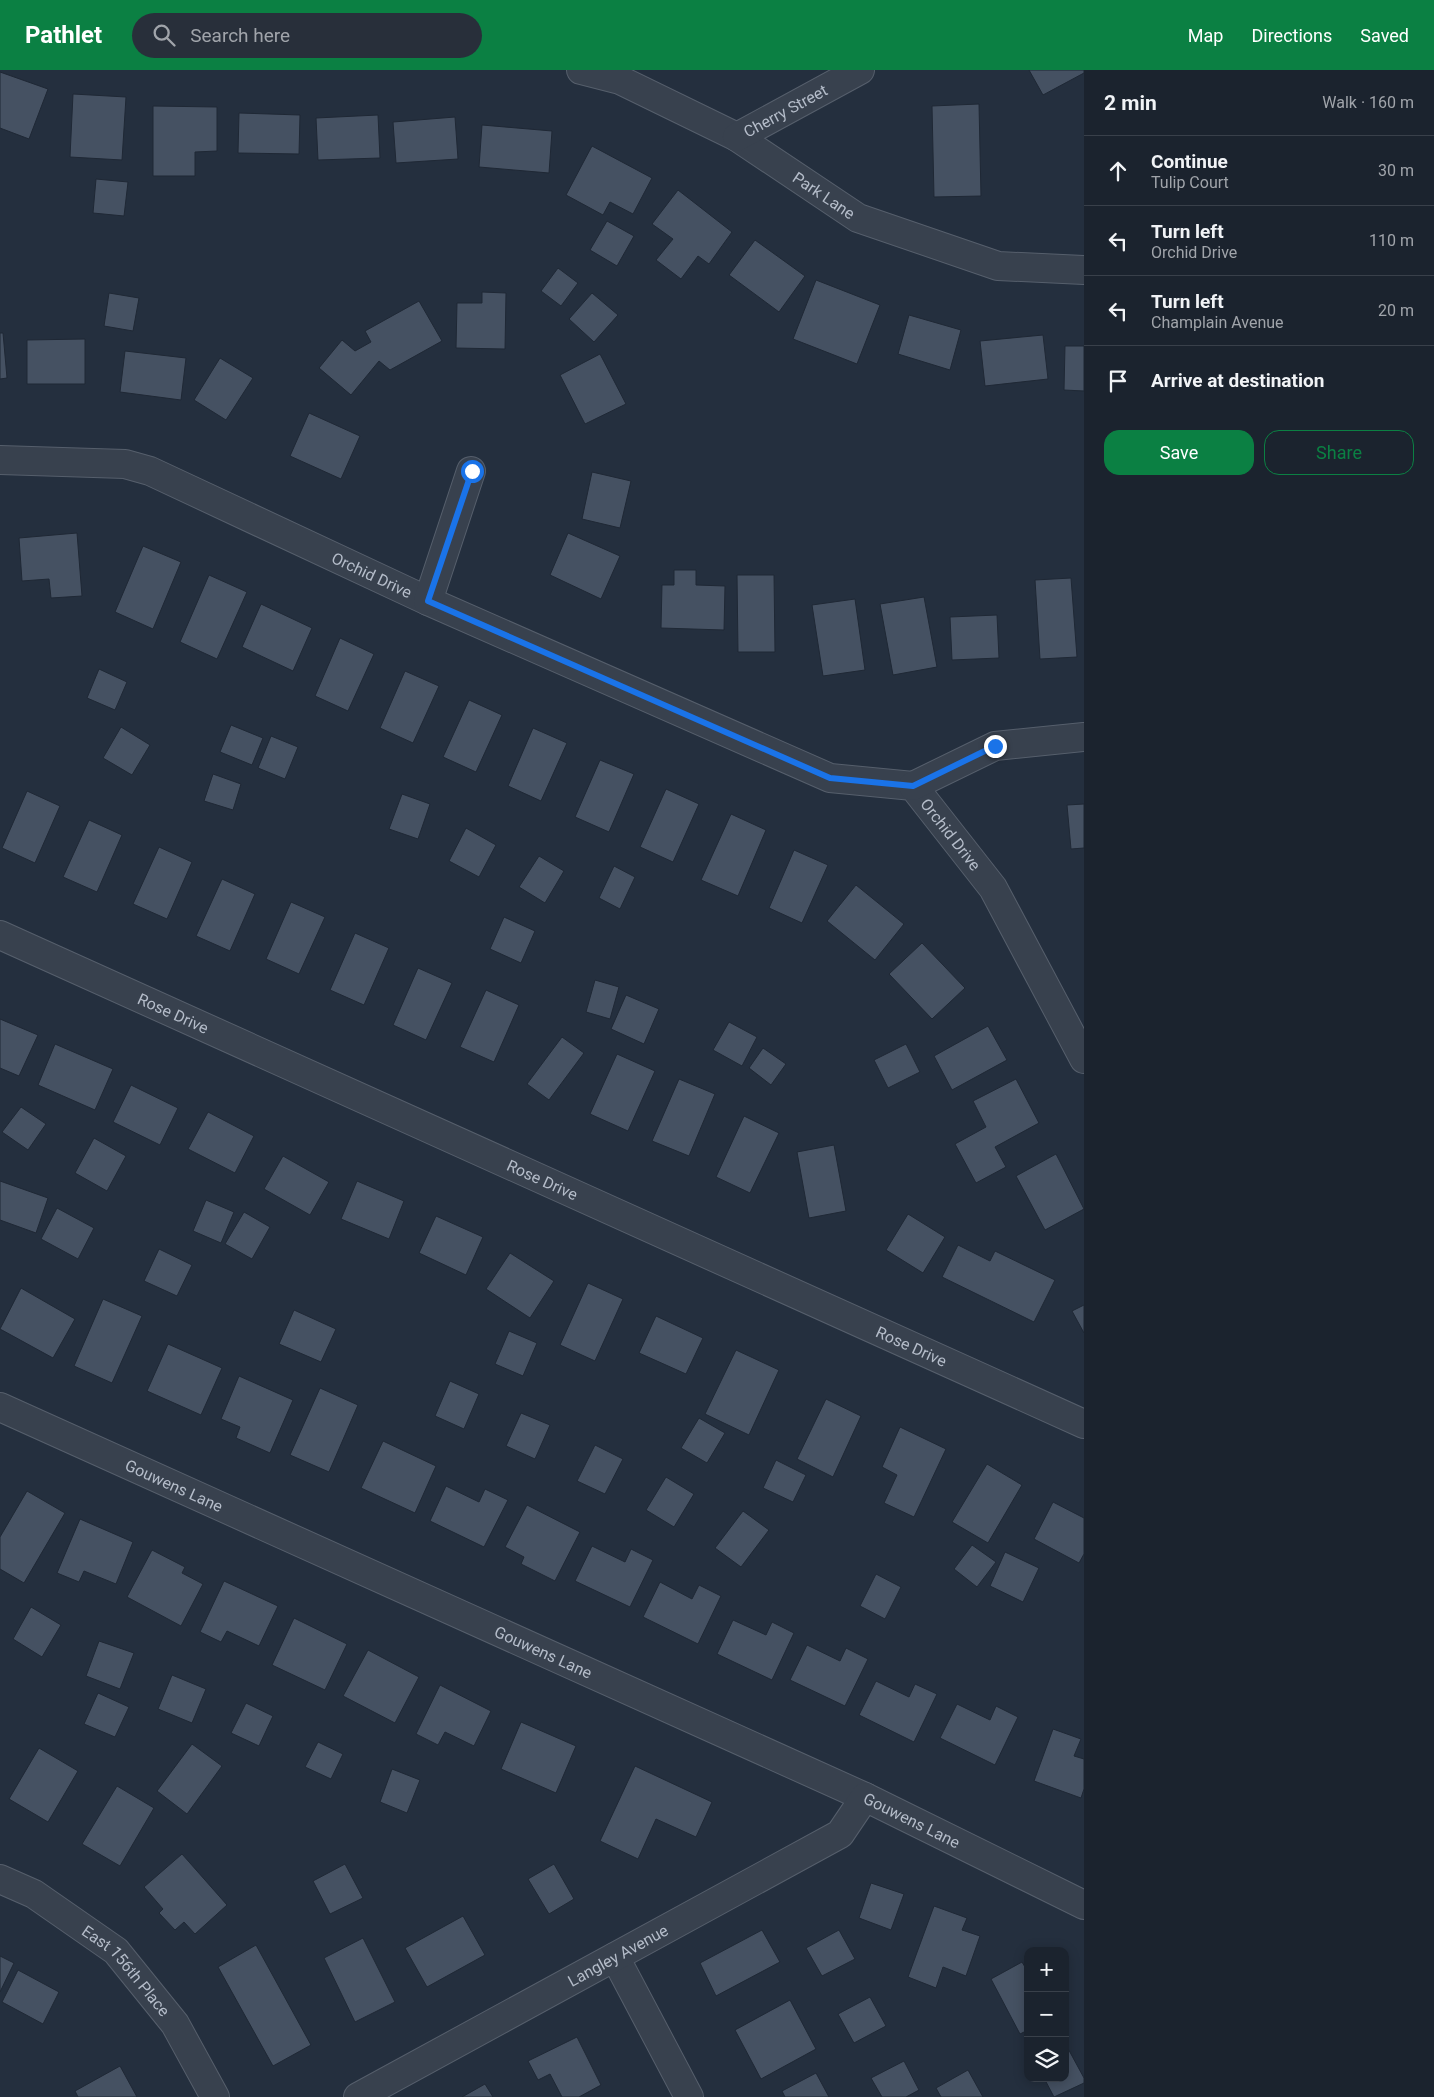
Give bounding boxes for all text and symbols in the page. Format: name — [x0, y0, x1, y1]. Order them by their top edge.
search box — [132, 13, 482, 58]
text: Pathlet — [25, 21, 102, 49]
icon: search — [150, 21, 178, 49]
text: Search here — [190, 24, 290, 47]
text: Map — [1188, 25, 1223, 46]
text: Directions — [1251, 25, 1332, 46]
text: Saved — [1360, 25, 1409, 46]
street label: Cherry Street — [740, 81, 831, 142]
text: 2 min — [1104, 91, 1157, 115]
text: Walk · 160 m — [1322, 93, 1414, 112]
text: Continue — [1151, 150, 1228, 173]
icon: ahead — [1104, 157, 1132, 185]
text: 30 m — [1378, 161, 1414, 180]
street label: Park Lane — [789, 168, 858, 223]
text: Tulip Court — [1151, 173, 1229, 192]
text: Turn left — [1151, 220, 1224, 243]
icon: left — [1104, 227, 1132, 255]
text: 110 m — [1369, 231, 1414, 250]
text: Orchid Drive — [1151, 243, 1237, 262]
text: Turn left — [1151, 290, 1224, 313]
icon: left — [1104, 297, 1132, 325]
text: 20 m — [1378, 301, 1414, 320]
text: Champlain Avenue — [1151, 313, 1284, 332]
icon: arrive — [1104, 367, 1132, 395]
text: Arrive at destination — [1151, 369, 1324, 392]
button: Save — [1104, 430, 1254, 475]
button: Share — [1264, 430, 1414, 475]
route start — [461, 460, 484, 483]
street label: Orchid Drive — [329, 548, 415, 602]
route end — [984, 735, 1007, 758]
street label: Orchid Drive — [916, 795, 985, 874]
street label: Rose Drive — [135, 989, 211, 1038]
street label: Rose Drive — [504, 1156, 581, 1204]
street label: Rose Drive — [873, 1322, 950, 1371]
street label: Gouwens Lane — [122, 1456, 226, 1516]
street label: Gouwens Lane — [491, 1622, 595, 1683]
street label: Gouwens Lane — [860, 1789, 963, 1852]
street label: East 156th Place — [78, 1921, 174, 2020]
street label: Langley Avenue — [565, 1921, 671, 1991]
map controls — [1024, 1947, 1069, 2082]
button: + — [1024, 1947, 1069, 1992]
button: − — [1024, 1992, 1069, 2037]
button: layers — [1024, 2037, 1069, 2082]

